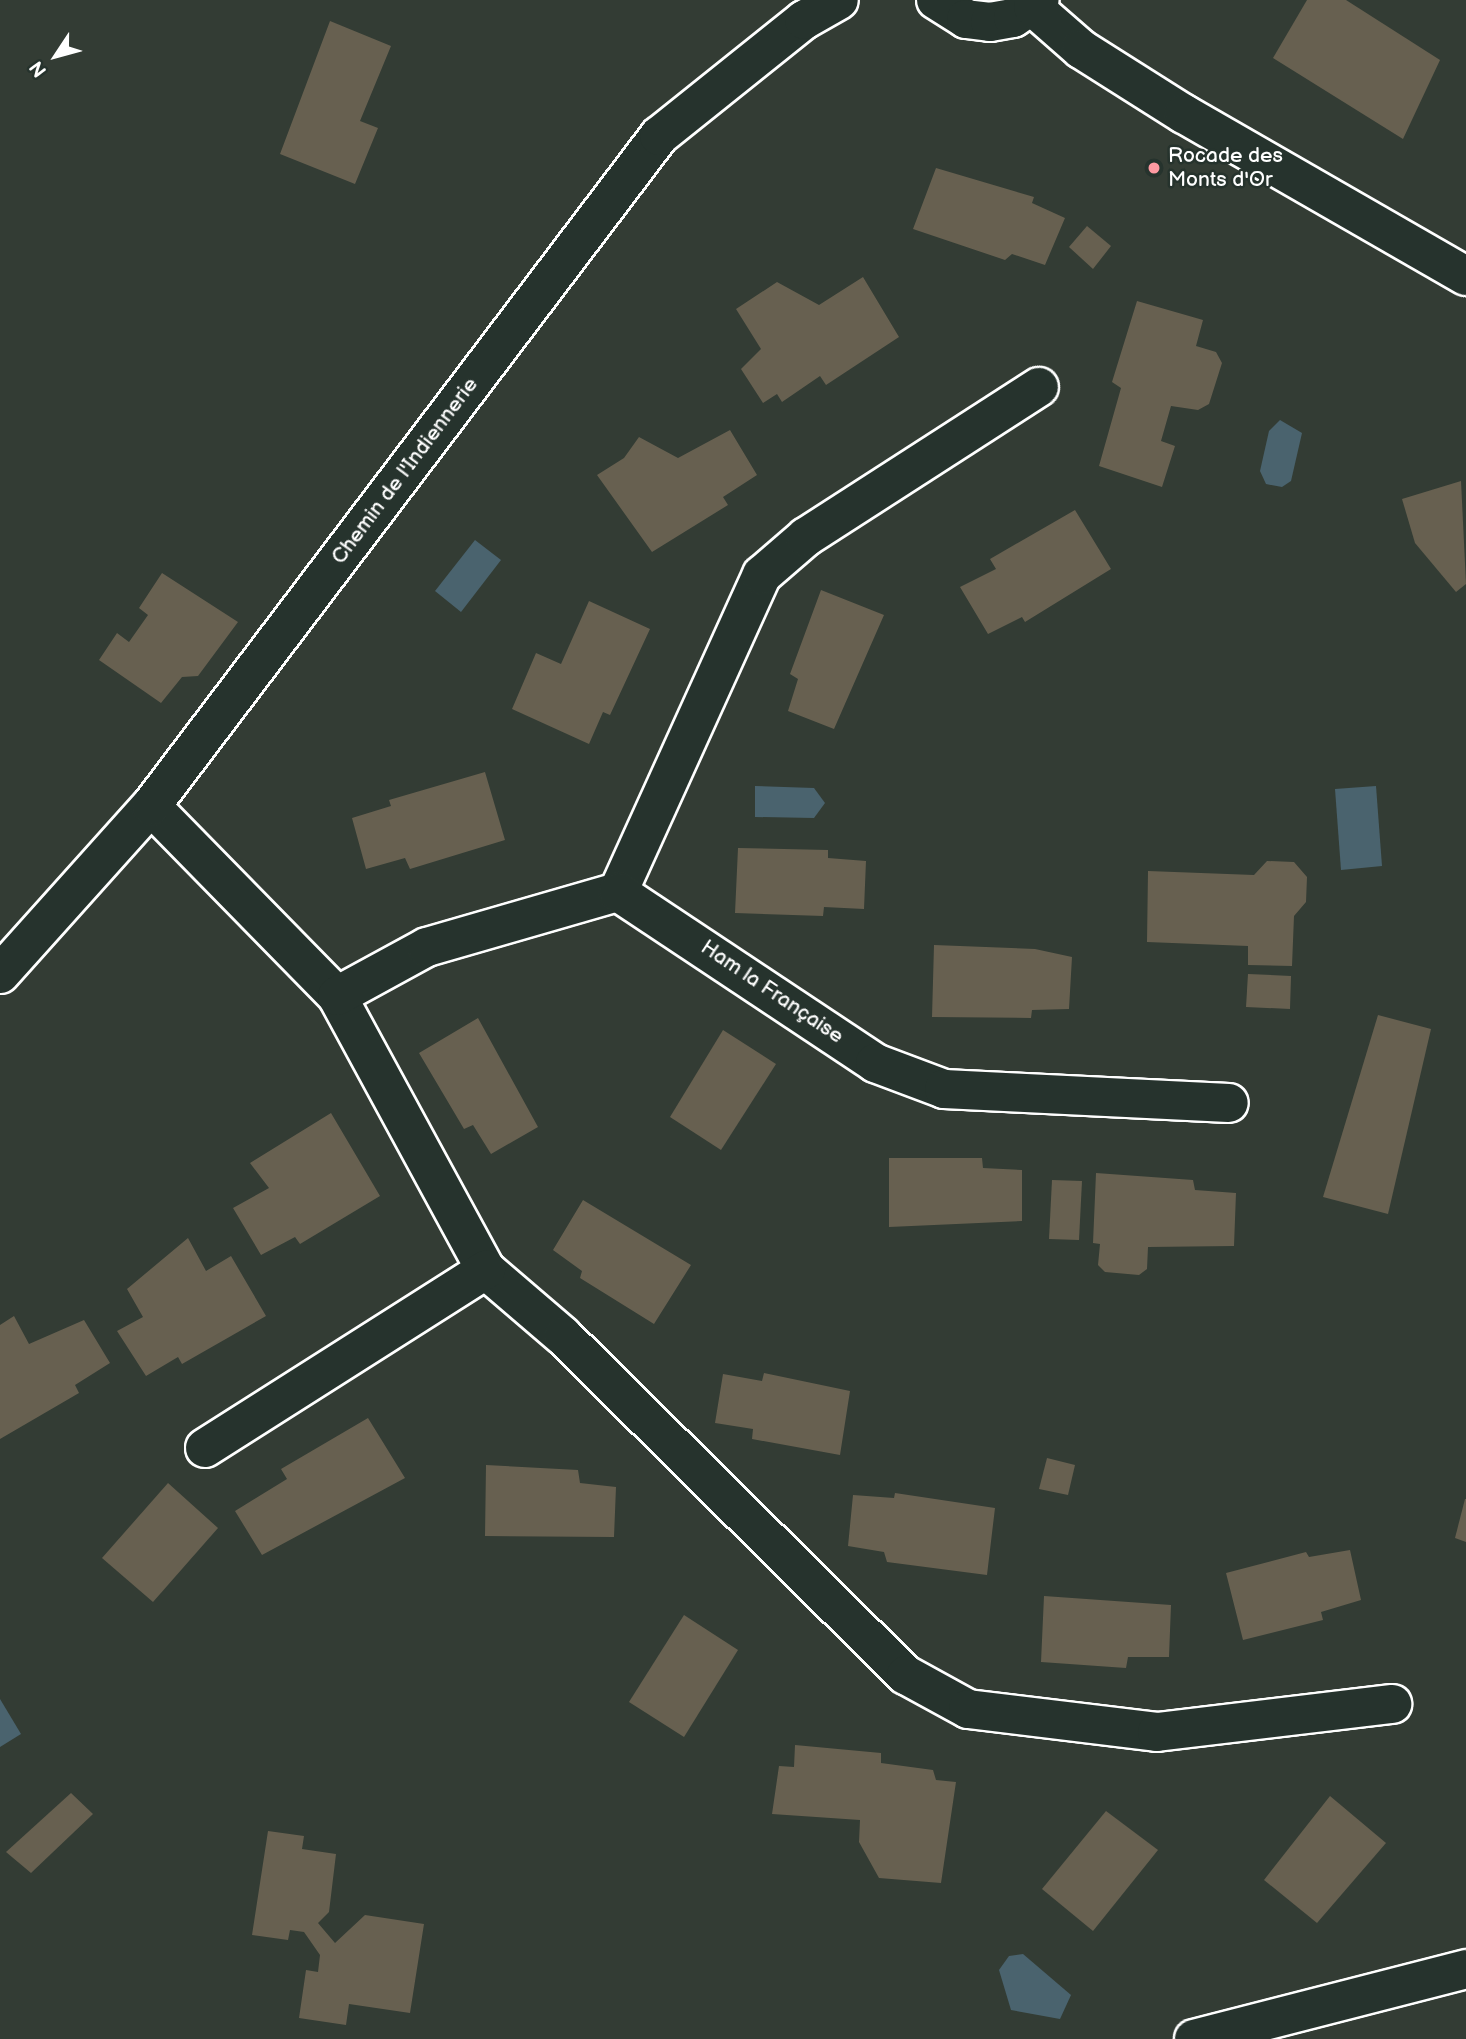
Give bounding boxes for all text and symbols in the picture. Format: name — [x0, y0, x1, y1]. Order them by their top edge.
north arrow — [21, 21, 91, 91]
text: N — [25, 56, 52, 81]
place label: Rocade des Monts d'Or — [1168, 143, 1283, 193]
marker: Rocade des Monts d'Or — [1146, 160, 1162, 176]
street label: Chemin de l'Indiennerie — [327, 373, 483, 569]
street label: Ham la Française — [696, 935, 848, 1049]

